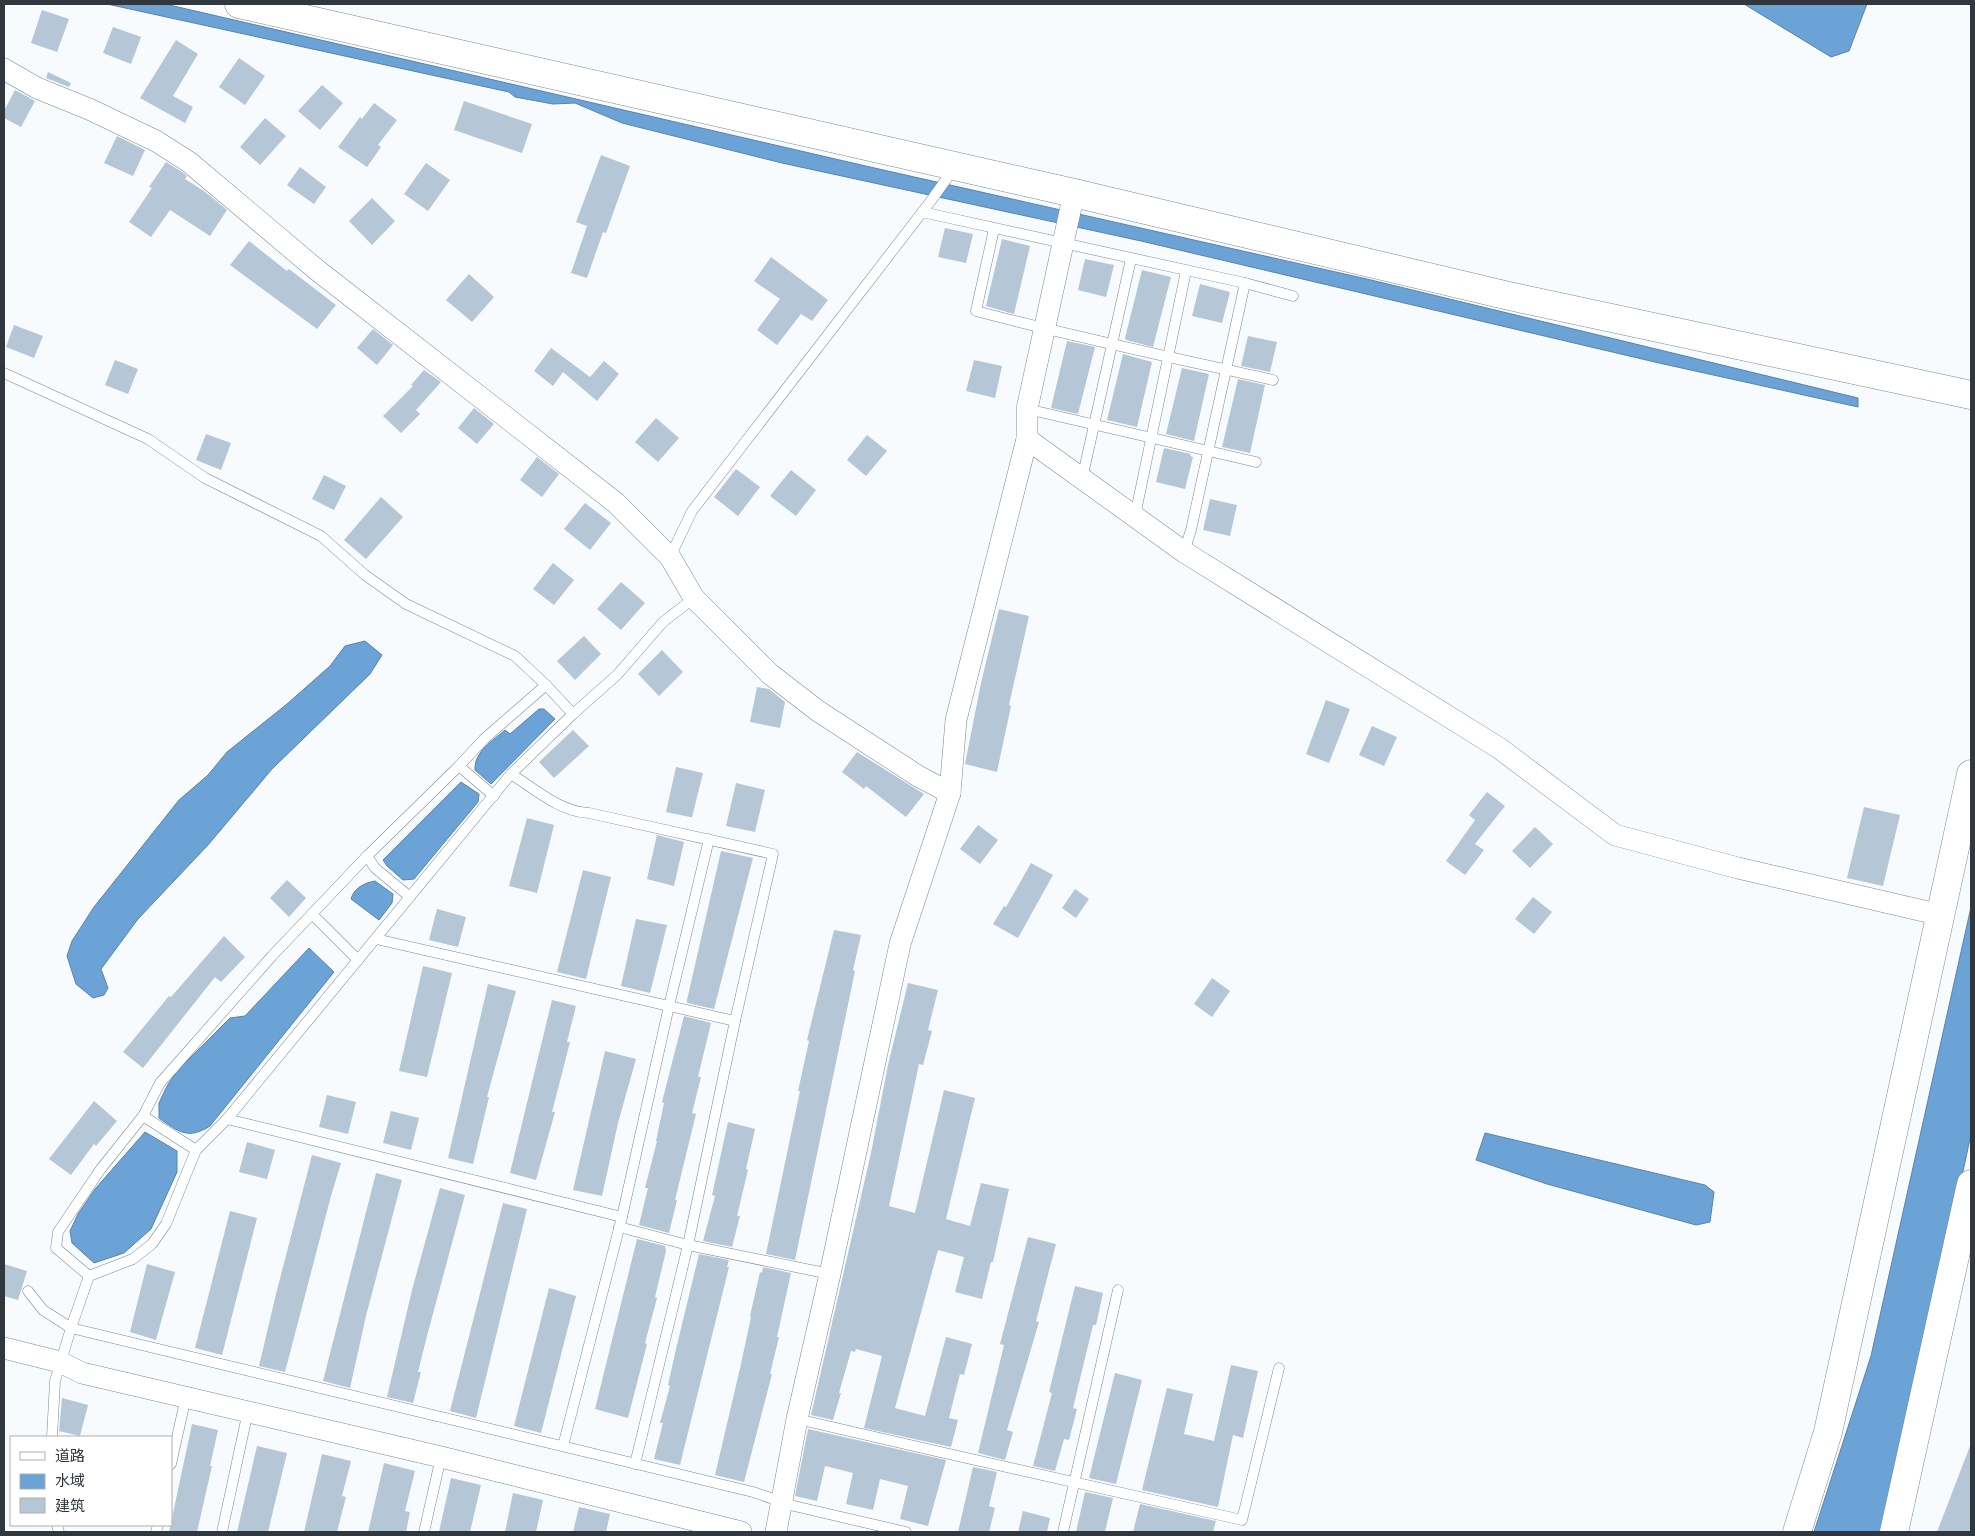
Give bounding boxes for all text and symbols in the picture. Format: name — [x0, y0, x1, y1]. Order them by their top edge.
legend — [10, 1436, 172, 1526]
text: 道路 — [55, 1445, 85, 1466]
text: 水域 — [55, 1470, 85, 1491]
text: 建筑 — [55, 1495, 85, 1516]

